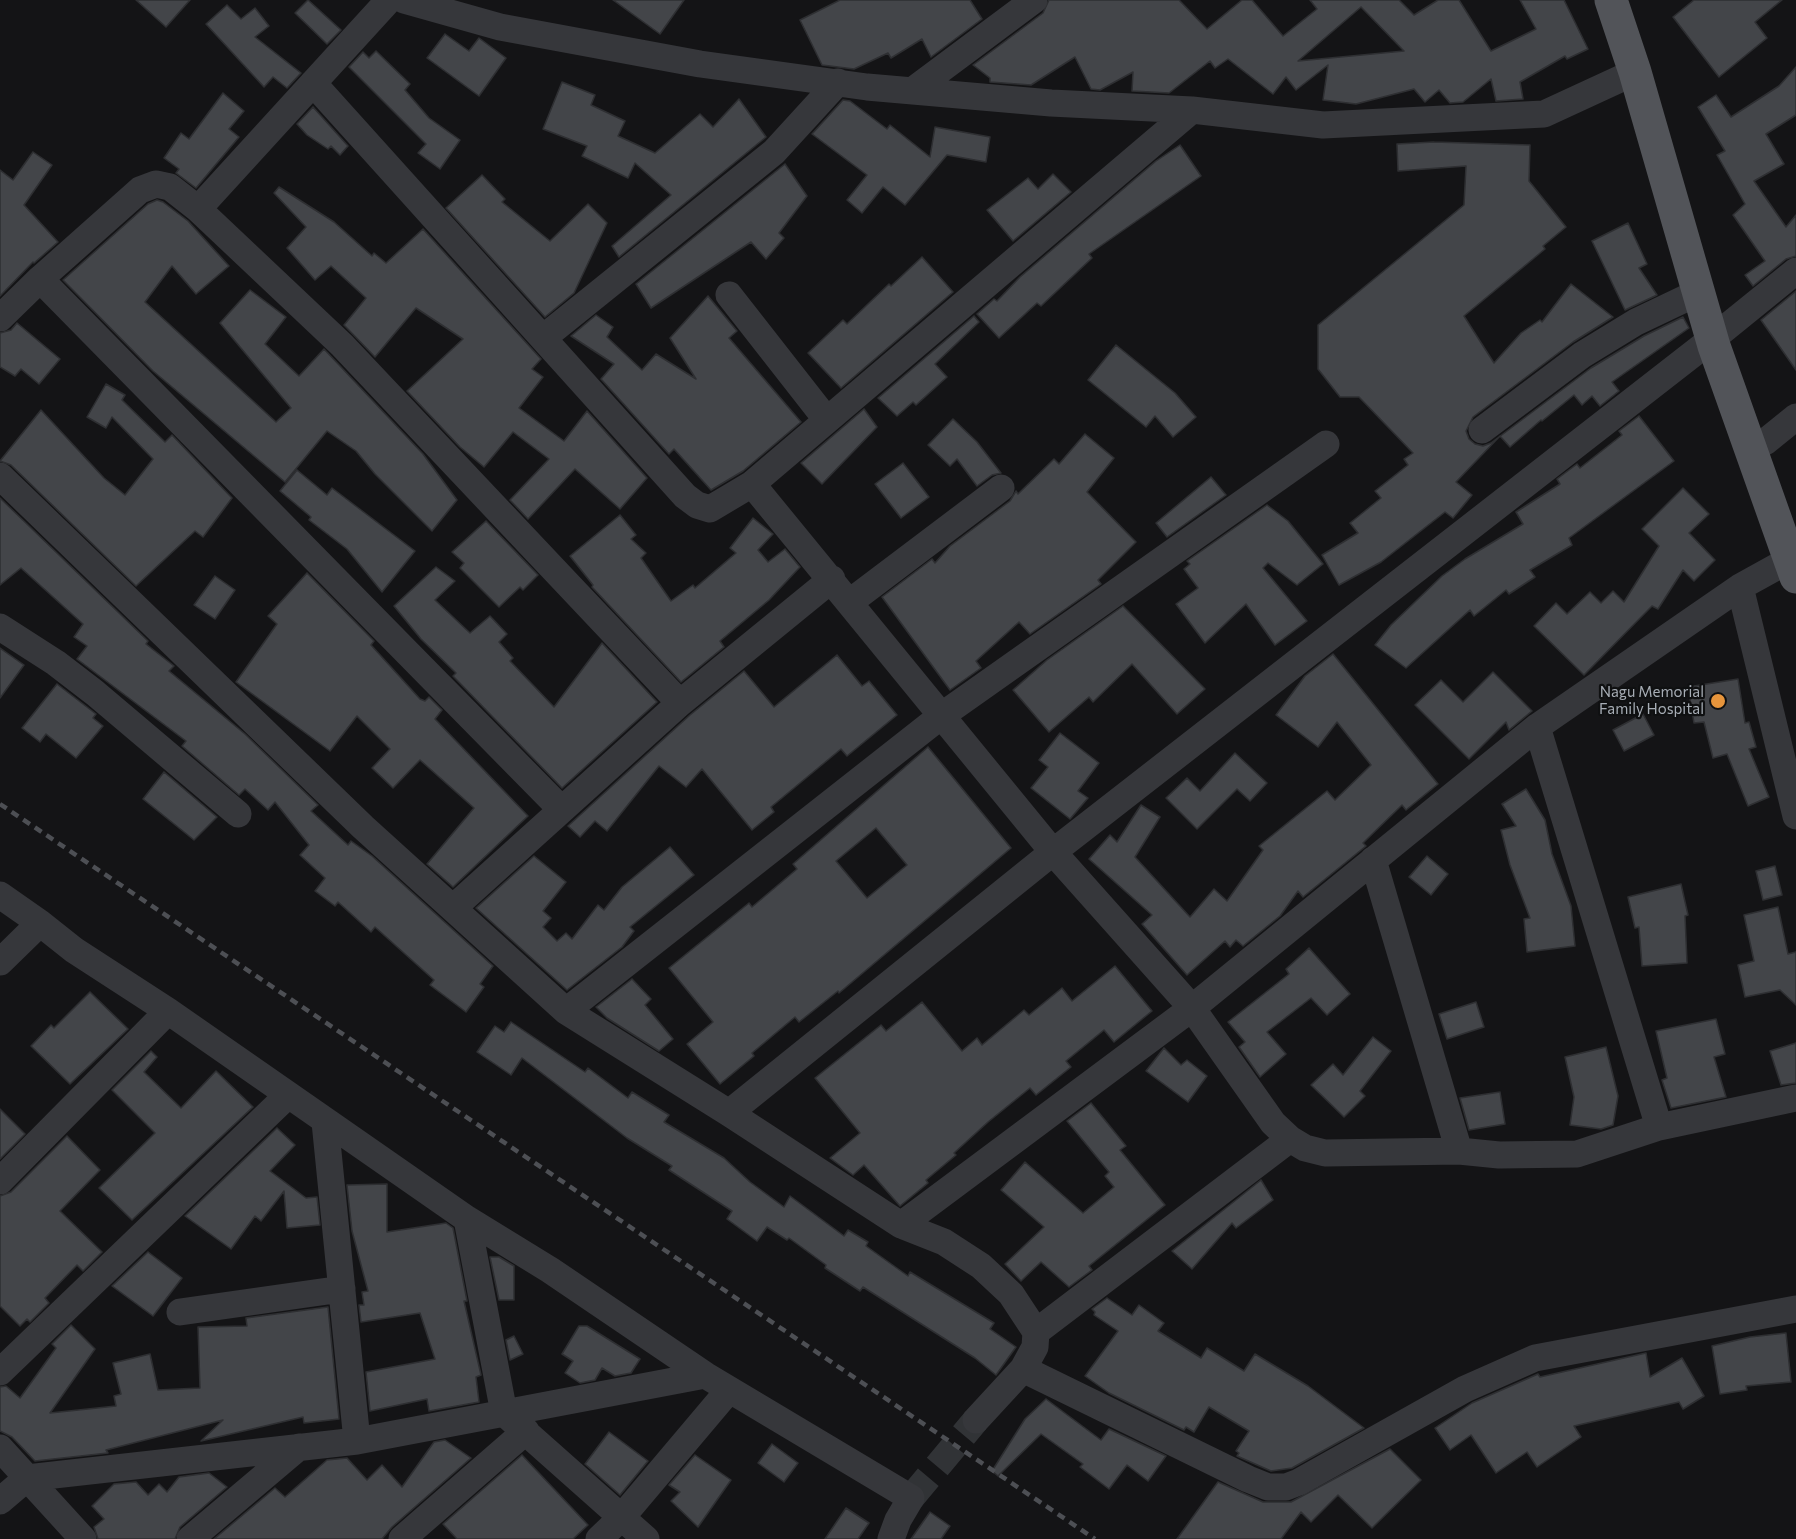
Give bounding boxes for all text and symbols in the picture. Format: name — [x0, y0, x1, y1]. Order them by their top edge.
place label: Nagu Memorial Family Hospital — [1599, 683, 1704, 718]
marker: Nagu Memorial Family Hospital — [1709, 692, 1727, 710]

